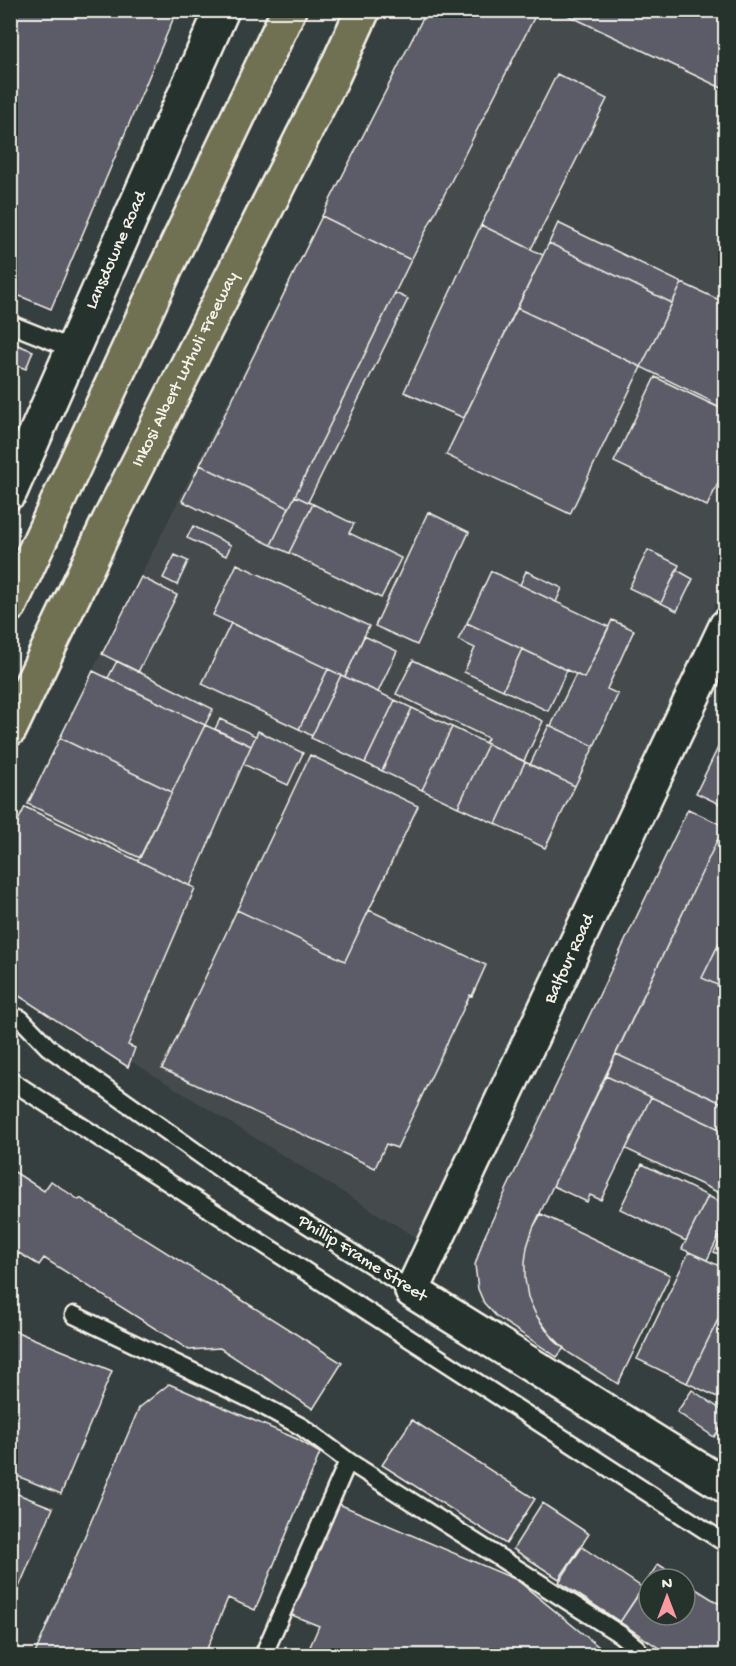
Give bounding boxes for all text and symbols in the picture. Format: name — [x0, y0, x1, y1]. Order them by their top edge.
street label: Lansdowne Road — [81, 187, 152, 313]
street label: Inkosi Albert Luthuli Freeway — [127, 268, 243, 471]
street label: Balfour Road — [540, 910, 600, 1008]
street label: Phillip Frame Street — [293, 1210, 432, 1308]
north arrow — [637, 1567, 697, 1627]
text: N — [662, 1576, 673, 1595]

